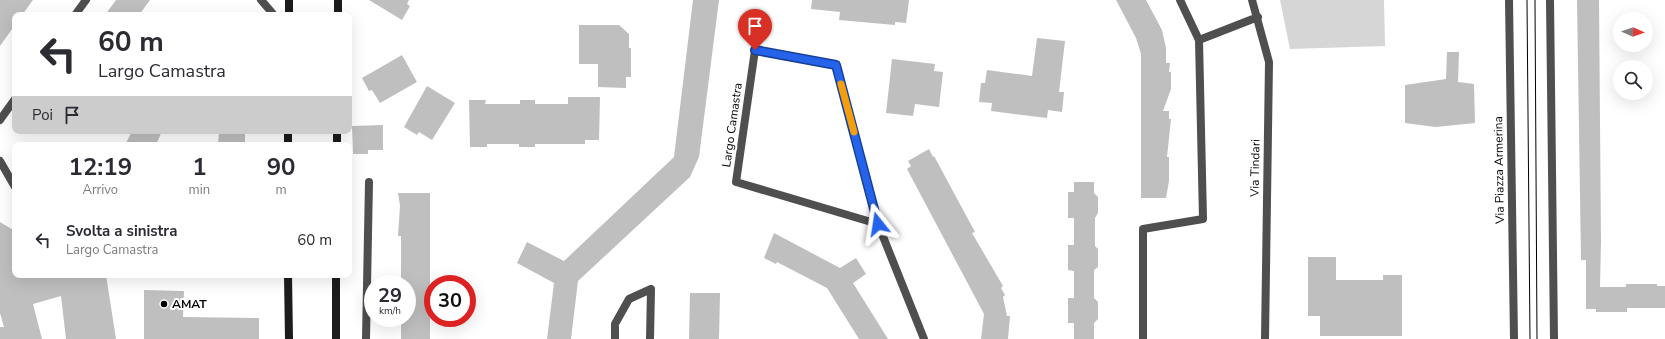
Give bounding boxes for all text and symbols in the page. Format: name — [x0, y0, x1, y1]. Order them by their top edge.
pin — [738, 9, 772, 50]
north arrow — [1613, 12, 1653, 52]
map controls — [1613, 12, 1653, 100]
icon: arrive — [744, 15, 766, 37]
text: 60 m — [98, 23, 164, 61]
icon: left — [32, 28, 84, 80]
text: Largo Camastra — [98, 59, 226, 83]
button: search — [1613, 60, 1653, 100]
street label: Largo Camastra — [718, 82, 746, 168]
icon: arrive — [61, 104, 83, 126]
text: Poi — [32, 105, 53, 125]
street label: Via Piazza Armerina — [1490, 116, 1508, 225]
street label: Via Tindari — [1246, 139, 1264, 198]
text: 12:19 — [69, 151, 132, 183]
text: 1 — [192, 151, 207, 183]
text: 90 — [267, 151, 295, 183]
text: Arrivo — [82, 181, 118, 199]
text: min — [189, 181, 210, 199]
text: m — [275, 181, 287, 199]
position arrow — [857, 203, 899, 245]
text: Svolta a sinistra — [66, 221, 177, 241]
icon: left — [32, 229, 54, 251]
text: 60 m — [297, 230, 332, 250]
text: Largo Camastra — [66, 241, 158, 259]
speed limit sign: 30 — [424, 275, 476, 327]
text: 29 — [378, 282, 402, 309]
place label: AMAT — [172, 296, 207, 312]
marker: AMAT — [159, 299, 169, 309]
text: km/h — [379, 304, 401, 318]

